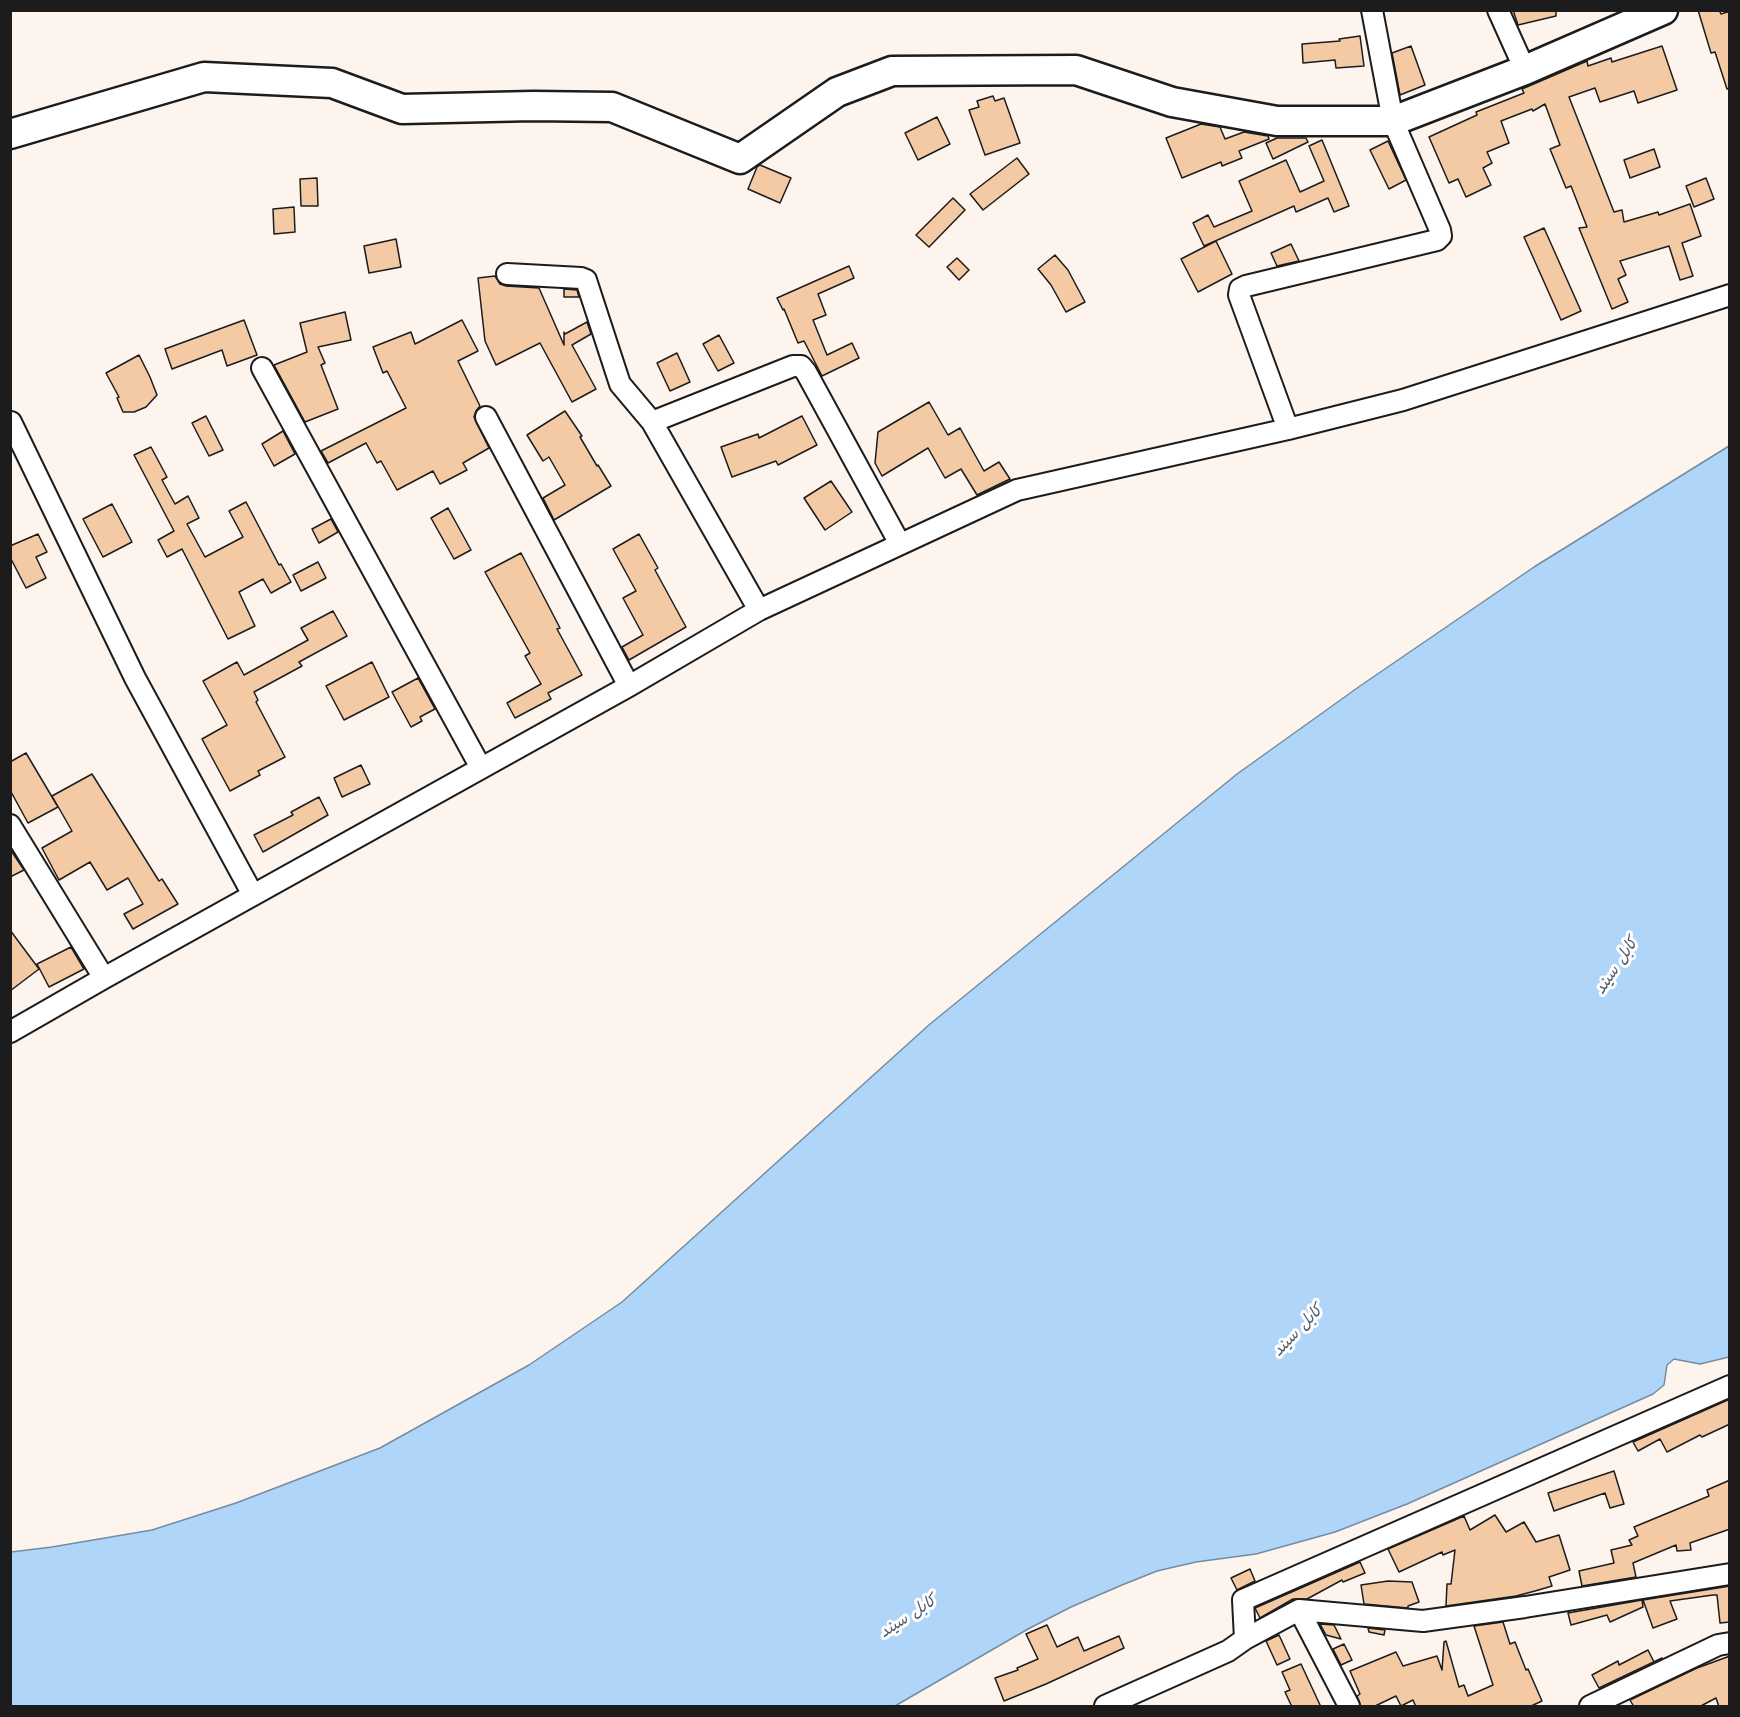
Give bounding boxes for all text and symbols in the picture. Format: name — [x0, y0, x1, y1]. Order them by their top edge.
water label: کابل سيند — [1592, 935, 1644, 999]
water label: کابل سيند — [1270, 1302, 1328, 1362]
water label: کابل سيند — [877, 1593, 941, 1643]

